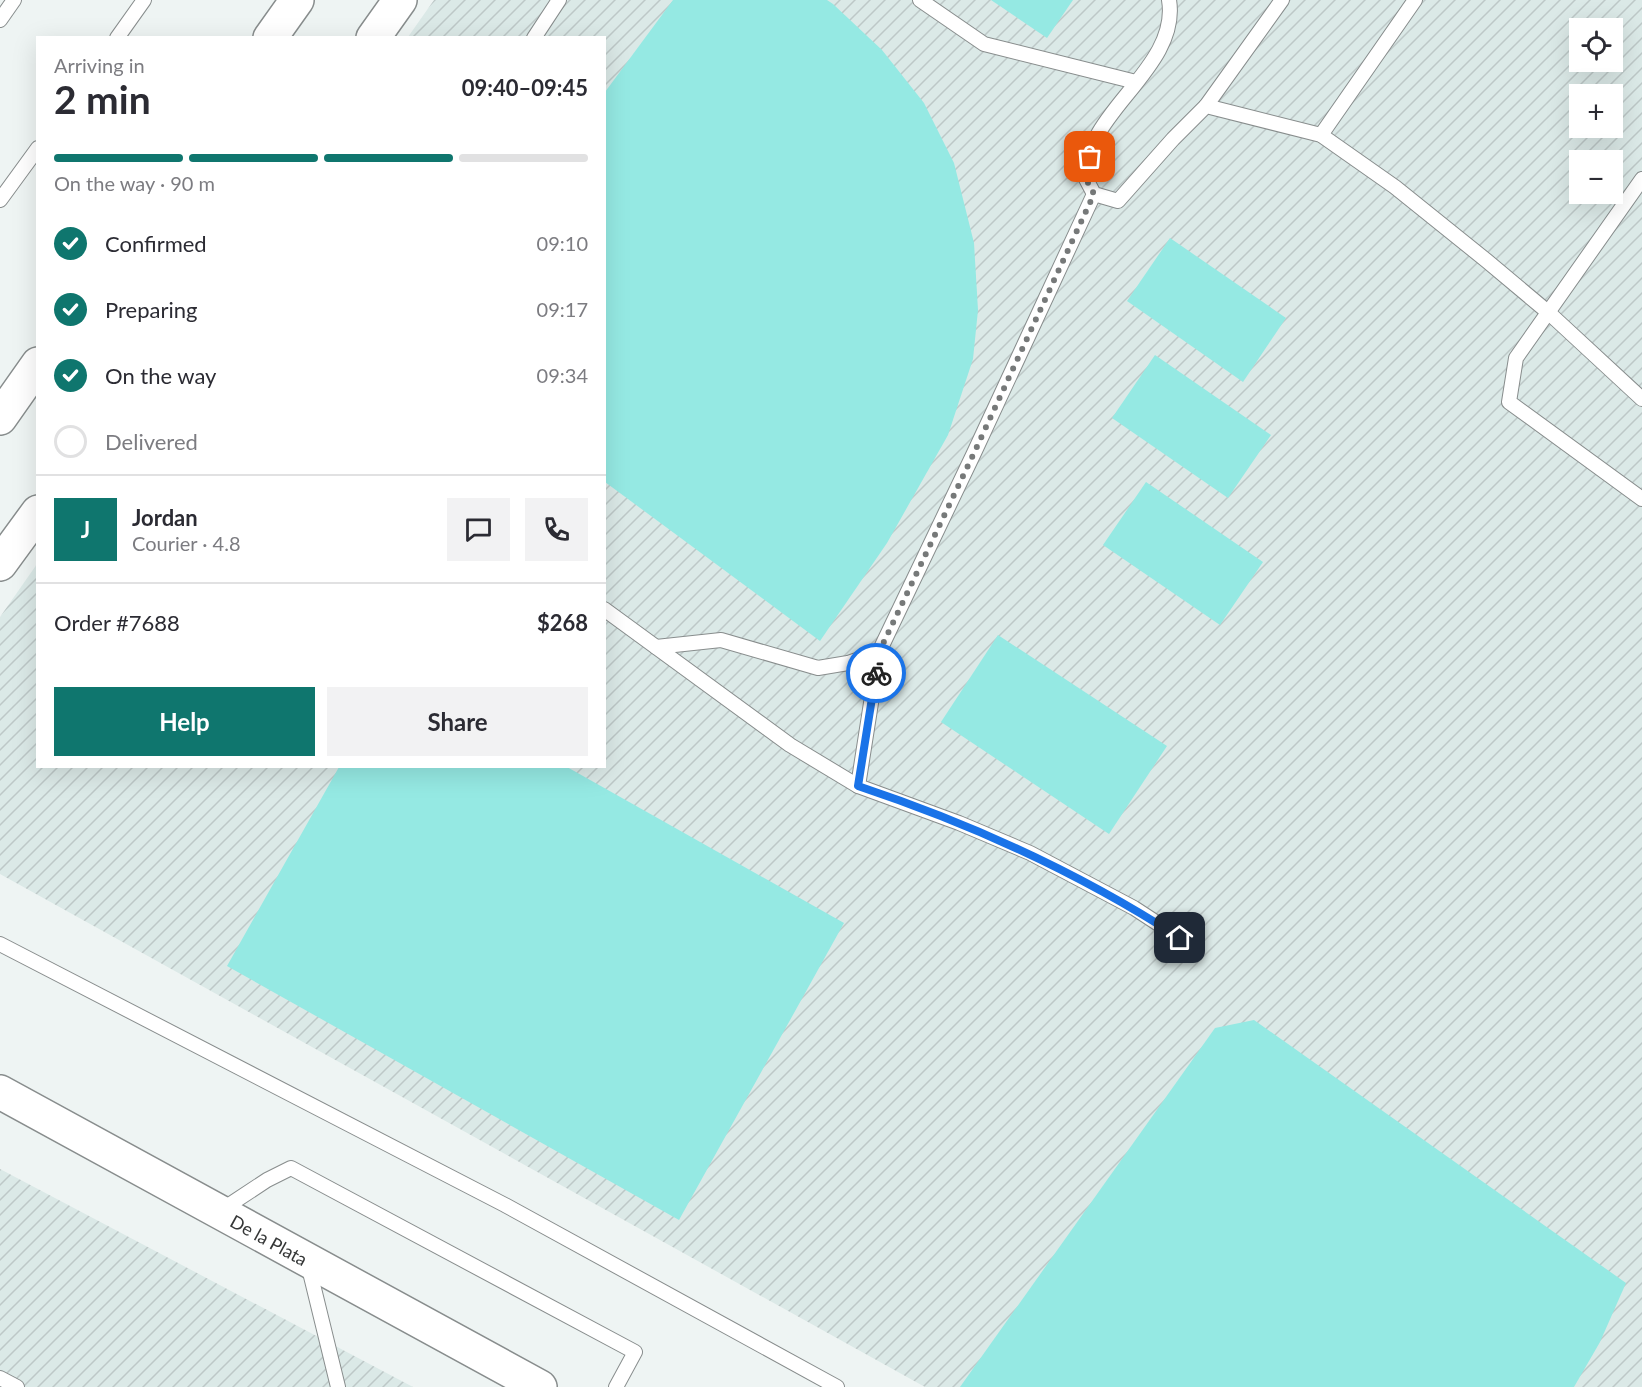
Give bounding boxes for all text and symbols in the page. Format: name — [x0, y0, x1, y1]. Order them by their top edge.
map controls — [1569, 18, 1623, 204]
button: locate — [1569, 18, 1623, 72]
text: Arriving in — [54, 53, 145, 77]
text: 09:40–09:45 — [462, 74, 588, 101]
text: 2 min — [54, 76, 151, 122]
button: + — [1569, 84, 1623, 138]
pin — [1064, 131, 1115, 182]
icon: bag — [1073, 140, 1106, 173]
button: − — [1569, 150, 1623, 204]
text: On the way · 90 m — [54, 171, 215, 195]
icon: check — [54, 227, 87, 260]
text: Confirmed — [105, 230, 207, 257]
text: 09:10 — [537, 231, 588, 255]
icon: check — [54, 293, 87, 326]
text: Preparing — [105, 296, 197, 323]
text: 09:17 — [537, 297, 588, 321]
icon: check — [54, 359, 87, 392]
text: On the way — [105, 362, 216, 389]
text: 09:34 — [537, 363, 588, 387]
text: Delivered — [105, 428, 198, 455]
button: chat — [447, 498, 510, 561]
button: phone — [525, 498, 588, 561]
text: Jordan — [132, 504, 198, 531]
text: J — [81, 516, 90, 543]
text: Courier · 4.8 — [132, 531, 241, 555]
text: Order #7688 — [54, 609, 180, 636]
text: $268 — [537, 609, 588, 636]
courier — [846, 643, 906, 703]
icon: bike — [860, 657, 893, 690]
button: Help — [54, 687, 315, 756]
button: Share — [327, 687, 588, 756]
pin — [1154, 912, 1205, 963]
icon: home — [1163, 921, 1196, 954]
street label: De la Plata — [227, 1210, 311, 1270]

